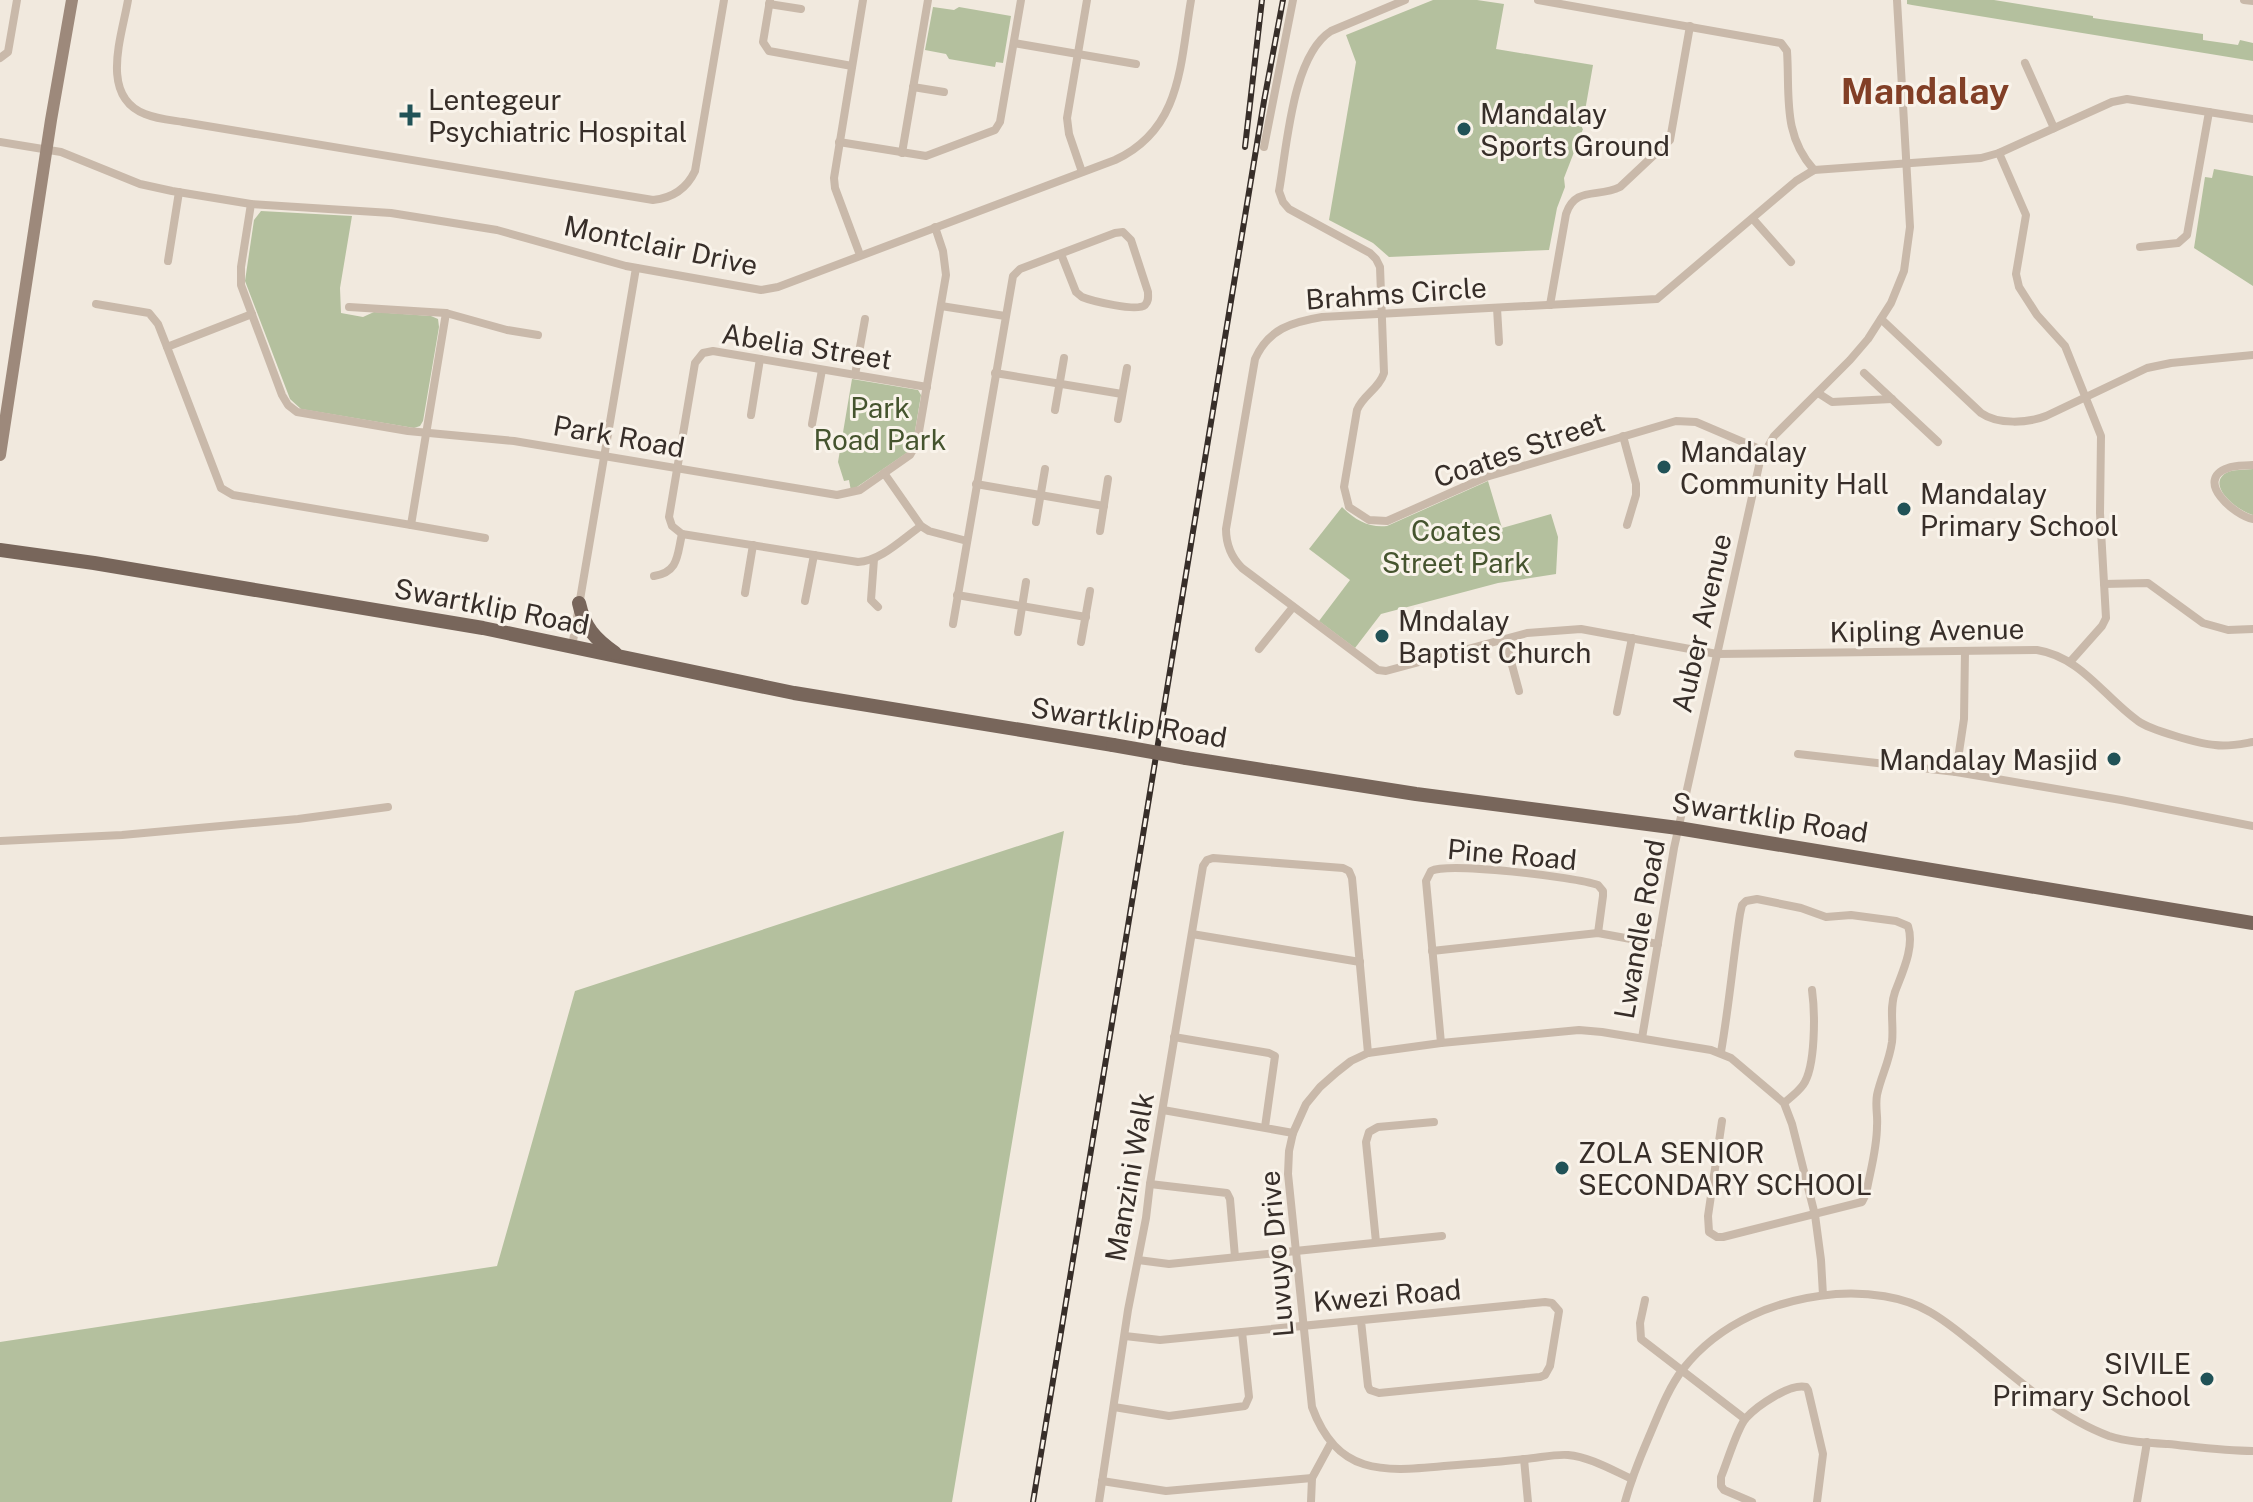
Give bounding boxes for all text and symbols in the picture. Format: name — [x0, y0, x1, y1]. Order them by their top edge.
district label: Mandalay — [1841, 70, 2009, 112]
place label: Lentegeur Psychiatric Hospital — [428, 83, 687, 148]
place label: Mandalay Sports Ground — [1480, 97, 1670, 162]
marker: Lentegeur Psychiatric Hospital — [399, 104, 421, 126]
marker: Mandalay Sports Ground — [1455, 120, 1473, 138]
street label: Montclair Drive — [561, 208, 761, 282]
street label: Brahms Circle — [1304, 270, 1488, 316]
street label: Abelia Street — [720, 316, 894, 376]
park label: Park Road Park — [814, 391, 946, 456]
street label: Coates Street — [1429, 404, 1609, 494]
street label: Park Road — [551, 408, 687, 464]
place label: Mandalay Community Hall — [1680, 435, 1889, 500]
marker: Mandalay Community Hall — [1655, 458, 1673, 476]
place label: Mandalay Primary School — [1920, 477, 2119, 542]
marker: Mandalay Primary School — [1895, 500, 1913, 518]
park label: Coates Street Park — [1382, 514, 1530, 579]
street label: Auber Avenue — [1664, 530, 1738, 716]
street label: Swartklip Road — [392, 571, 592, 641]
place label: Mndalay Baptist Church — [1398, 604, 1591, 669]
street label: Kipling Avenue — [1829, 612, 2025, 648]
marker: Mndalay Baptist Church — [1373, 627, 1391, 645]
street label: Swartklip Road — [1029, 690, 1229, 754]
place label: Mandalay Masjid — [1879, 743, 2098, 776]
marker: Mandalay Masjid — [2105, 750, 2123, 768]
street label: Swartklip Road — [1670, 785, 1870, 849]
street label: Pine Road — [1446, 832, 1578, 876]
street label: Lwandle Road — [1607, 837, 1671, 1021]
street label: Manzini Walk — [1098, 1090, 1160, 1264]
place label: ZOLA SENIOR SECONDARY SCHOOL — [1578, 1136, 1872, 1201]
marker: ZOLA SENIOR SECONDARY SCHOOL — [1553, 1159, 1571, 1177]
street label: Luvuyo Drive — [1252, 1169, 1300, 1339]
street label: Kwezi Road — [1312, 1272, 1462, 1318]
place label: SIVILE Primary School — [1992, 1347, 2191, 1412]
marker: SIVILE Primary School — [2198, 1370, 2216, 1388]

